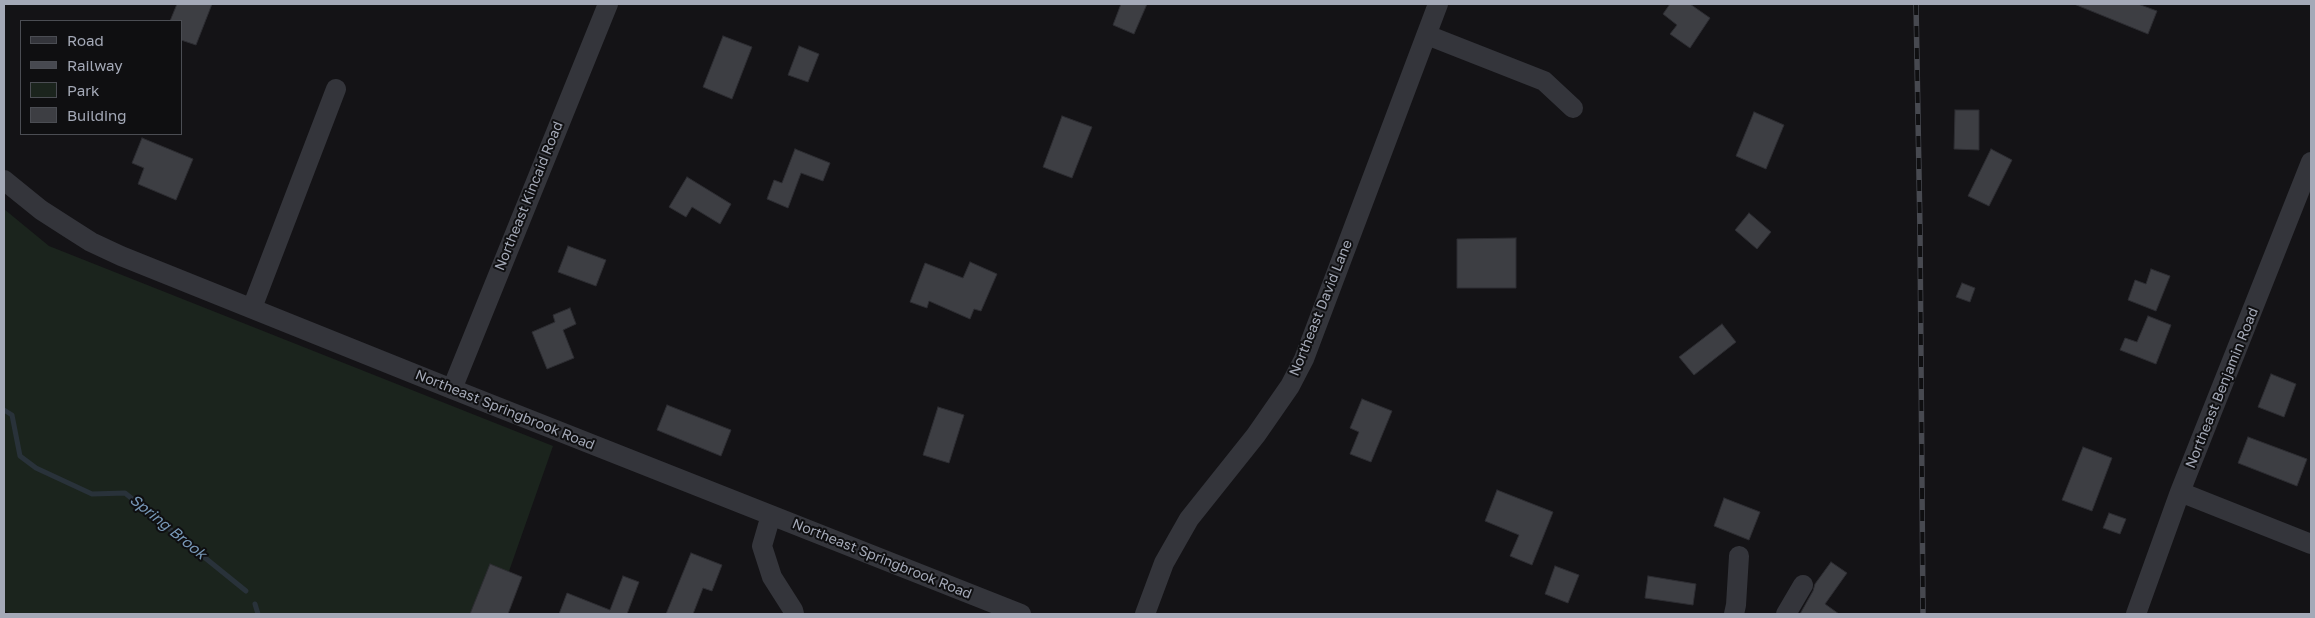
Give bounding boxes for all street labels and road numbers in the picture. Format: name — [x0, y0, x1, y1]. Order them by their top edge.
street label: Northeast Kincaid Road — [491, 119, 567, 273]
street label: Northeast David Lane — [1286, 237, 1356, 379]
street label: Northeast Benjamin Road — [2182, 305, 2262, 471]
street label: Northeast Springbrook Road — [413, 366, 597, 454]
street label: Northeast Springbrook Road — [790, 515, 974, 603]

